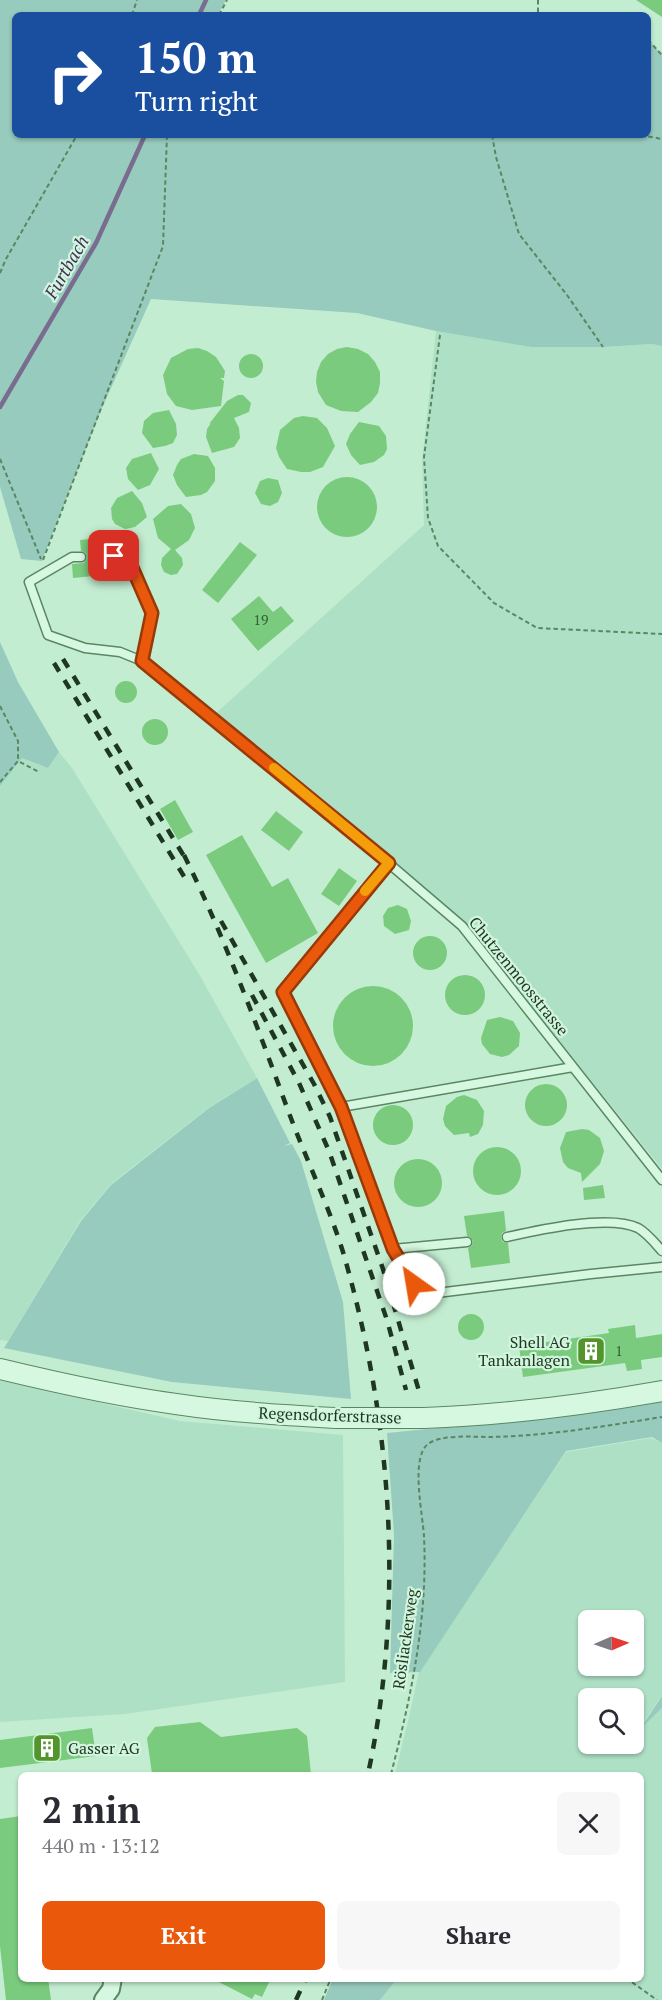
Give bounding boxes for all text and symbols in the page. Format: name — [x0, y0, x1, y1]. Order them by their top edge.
text: 150 m — [135, 29, 256, 85]
icon: right — [36, 36, 114, 114]
text: Turn right — [135, 83, 258, 119]
water label: Furtbach — [38, 231, 94, 304]
pin — [88, 530, 139, 581]
icon: arrive — [97, 539, 130, 572]
house number: 19 — [254, 610, 268, 629]
street label: Chutzenmoosstrasse — [464, 912, 574, 1040]
position arrow — [382, 1252, 446, 1316]
place label: Shell AG Tankanlagen — [478, 1331, 570, 1371]
building icon: Shell AG Tankanlagen — [575, 1335, 607, 1367]
house number: 1 — [615, 1341, 623, 1360]
street label: Regensdorferstrasse — [258, 1402, 402, 1428]
street label: Rösliackerweg — [387, 1587, 423, 1691]
north arrow — [578, 1610, 644, 1676]
map controls — [578, 1610, 644, 1754]
button: search — [578, 1688, 644, 1754]
building icon: Gasser AG — [31, 1732, 63, 1764]
place label: Gasser AG — [68, 1737, 140, 1759]
text: 2 min — [42, 1786, 140, 1833]
button: close — [557, 1792, 620, 1855]
text: 440 m · 13:12 — [42, 1832, 160, 1859]
button: Exit — [42, 1901, 325, 1970]
button: Share — [337, 1901, 620, 1970]

